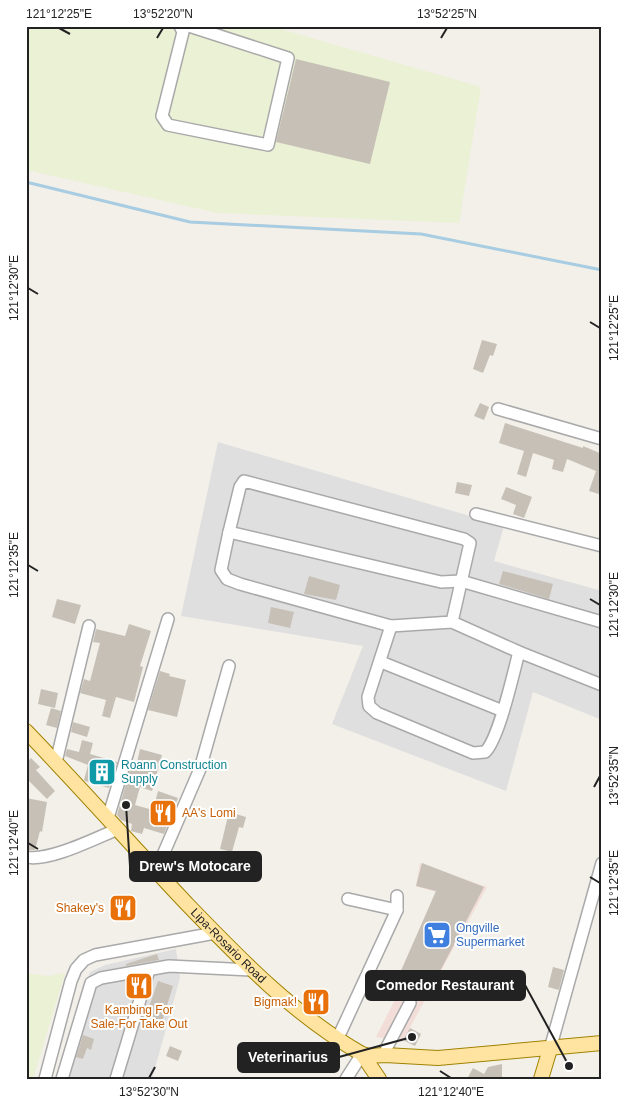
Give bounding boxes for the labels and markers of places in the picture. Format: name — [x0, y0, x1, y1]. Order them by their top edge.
building icon: Roann Construction Supply — [87, 757, 117, 787]
place label: Roann Construction Supply — [121, 758, 227, 786]
restaurant icon: AA's Lomi — [148, 798, 178, 828]
place label: AA's Lomi — [182, 806, 236, 820]
callout: Drew's Motocare — [130, 852, 261, 881]
restaurant icon: Shakey's — [108, 893, 138, 923]
place label: Shakey's — [56, 901, 104, 915]
supermarket icon: Ongville Supermarket — [422, 920, 452, 950]
place label: Ongville Supermarket — [456, 921, 525, 949]
restaurant icon: Kambing For Sale-For Take Out — [124, 971, 154, 1001]
callout: Comedor Restaurant — [366, 971, 525, 1000]
restaurant icon: Bigmak! — [301, 987, 331, 1017]
place label: Bigmak! — [254, 995, 297, 1009]
place label: Kambing For Sale-For Take Out — [90, 1003, 188, 1031]
callout: Veterinarius — [238, 1043, 339, 1072]

